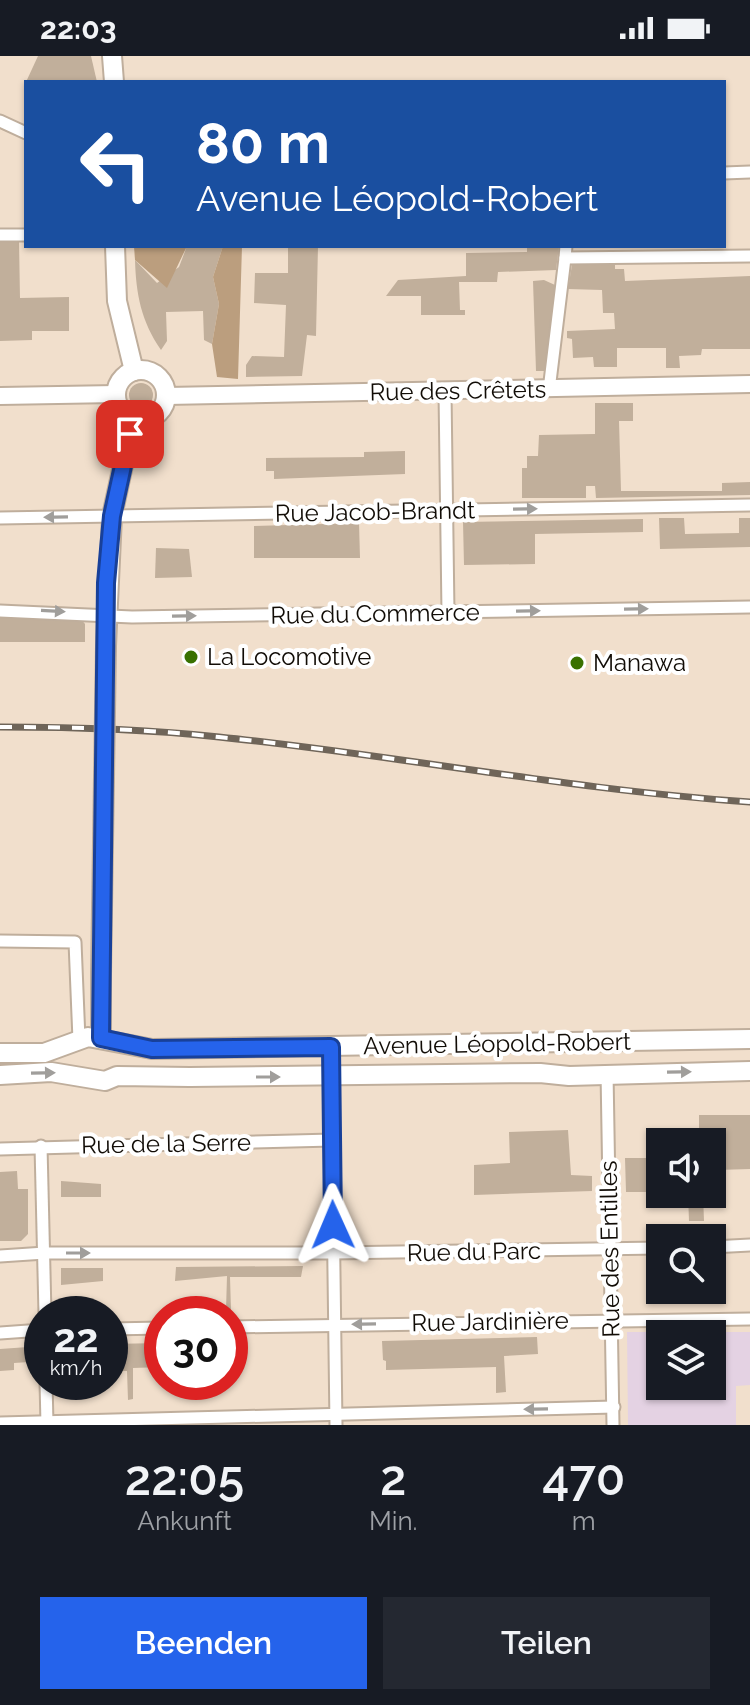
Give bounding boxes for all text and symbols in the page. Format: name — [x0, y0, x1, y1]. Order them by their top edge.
text: 22:03 — [40, 11, 116, 46]
text: 80 m — [196, 110, 330, 176]
icon: left — [64, 112, 168, 216]
text: Avenue Léopold-Robert — [196, 177, 598, 219]
street label: Rue des Crêtets — [369, 374, 547, 407]
pin — [96, 400, 164, 468]
icon: arrive — [108, 412, 152, 456]
street label: Rue Jacob-Brandt — [275, 495, 475, 528]
one-way arrow — [513, 503, 538, 516]
one-way arrow — [43, 511, 68, 523]
street label: Rue du Commerce — [270, 597, 480, 630]
one-way arrow — [624, 603, 649, 615]
one-way arrow — [41, 605, 66, 618]
one-way arrow — [516, 605, 541, 618]
one-way arrow — [172, 610, 197, 622]
place label: La Locomotive — [207, 642, 371, 671]
marker: La Locomotive — [182, 648, 200, 666]
place label: Manawa — [593, 648, 686, 677]
marker: Manawa — [568, 654, 586, 672]
street label: Avenue Léopold-Robert — [363, 1027, 631, 1060]
one-way arrow — [667, 1065, 692, 1078]
one-way arrow — [31, 1067, 56, 1080]
one-way arrow — [256, 1070, 281, 1083]
street label: Rue de la Serre — [81, 1128, 251, 1159]
map controls — [646, 1128, 726, 1400]
button: sound — [646, 1128, 726, 1208]
street label: Rue des Entilles — [593, 1160, 626, 1338]
position arrow — [291, 1183, 375, 1267]
button: search — [646, 1224, 726, 1304]
street label: Rue du Parc — [407, 1236, 541, 1267]
one-way arrow — [66, 1247, 91, 1259]
speed limit sign: 30 — [144, 1296, 248, 1400]
street label: Rue Jardinière — [411, 1306, 569, 1337]
text: 22 — [53, 1314, 99, 1361]
one-way arrow — [351, 1318, 376, 1331]
button: layers — [646, 1320, 726, 1400]
text: km/h — [50, 1356, 102, 1380]
one-way arrow — [523, 1403, 548, 1416]
text: 22:05 — [125, 1450, 244, 1506]
text: 2 — [380, 1450, 406, 1506]
text: 470 — [542, 1450, 625, 1506]
text: Ankunft — [137, 1506, 232, 1536]
text: Min. — [369, 1506, 418, 1536]
text: m — [572, 1506, 596, 1536]
button: Beenden — [40, 1597, 367, 1689]
button: Teilen — [383, 1597, 710, 1689]

